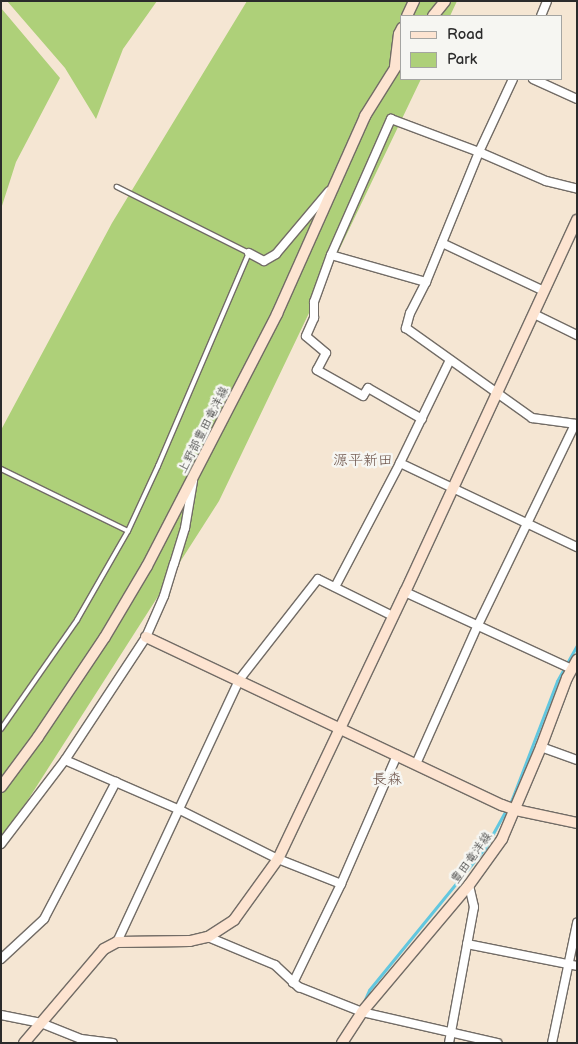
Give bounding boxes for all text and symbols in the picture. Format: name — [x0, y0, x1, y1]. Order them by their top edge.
legend — [400, 15, 563, 80]
text: Road — [447, 25, 483, 44]
text: Park — [447, 50, 477, 69]
street label: 上野部豊田竜洋線 — [176, 384, 232, 476]
district label: 源平新田 — [333, 452, 393, 470]
district label: 長森 — [372, 771, 402, 789]
street label: 豊田竜洋線 — [449, 829, 495, 887]

